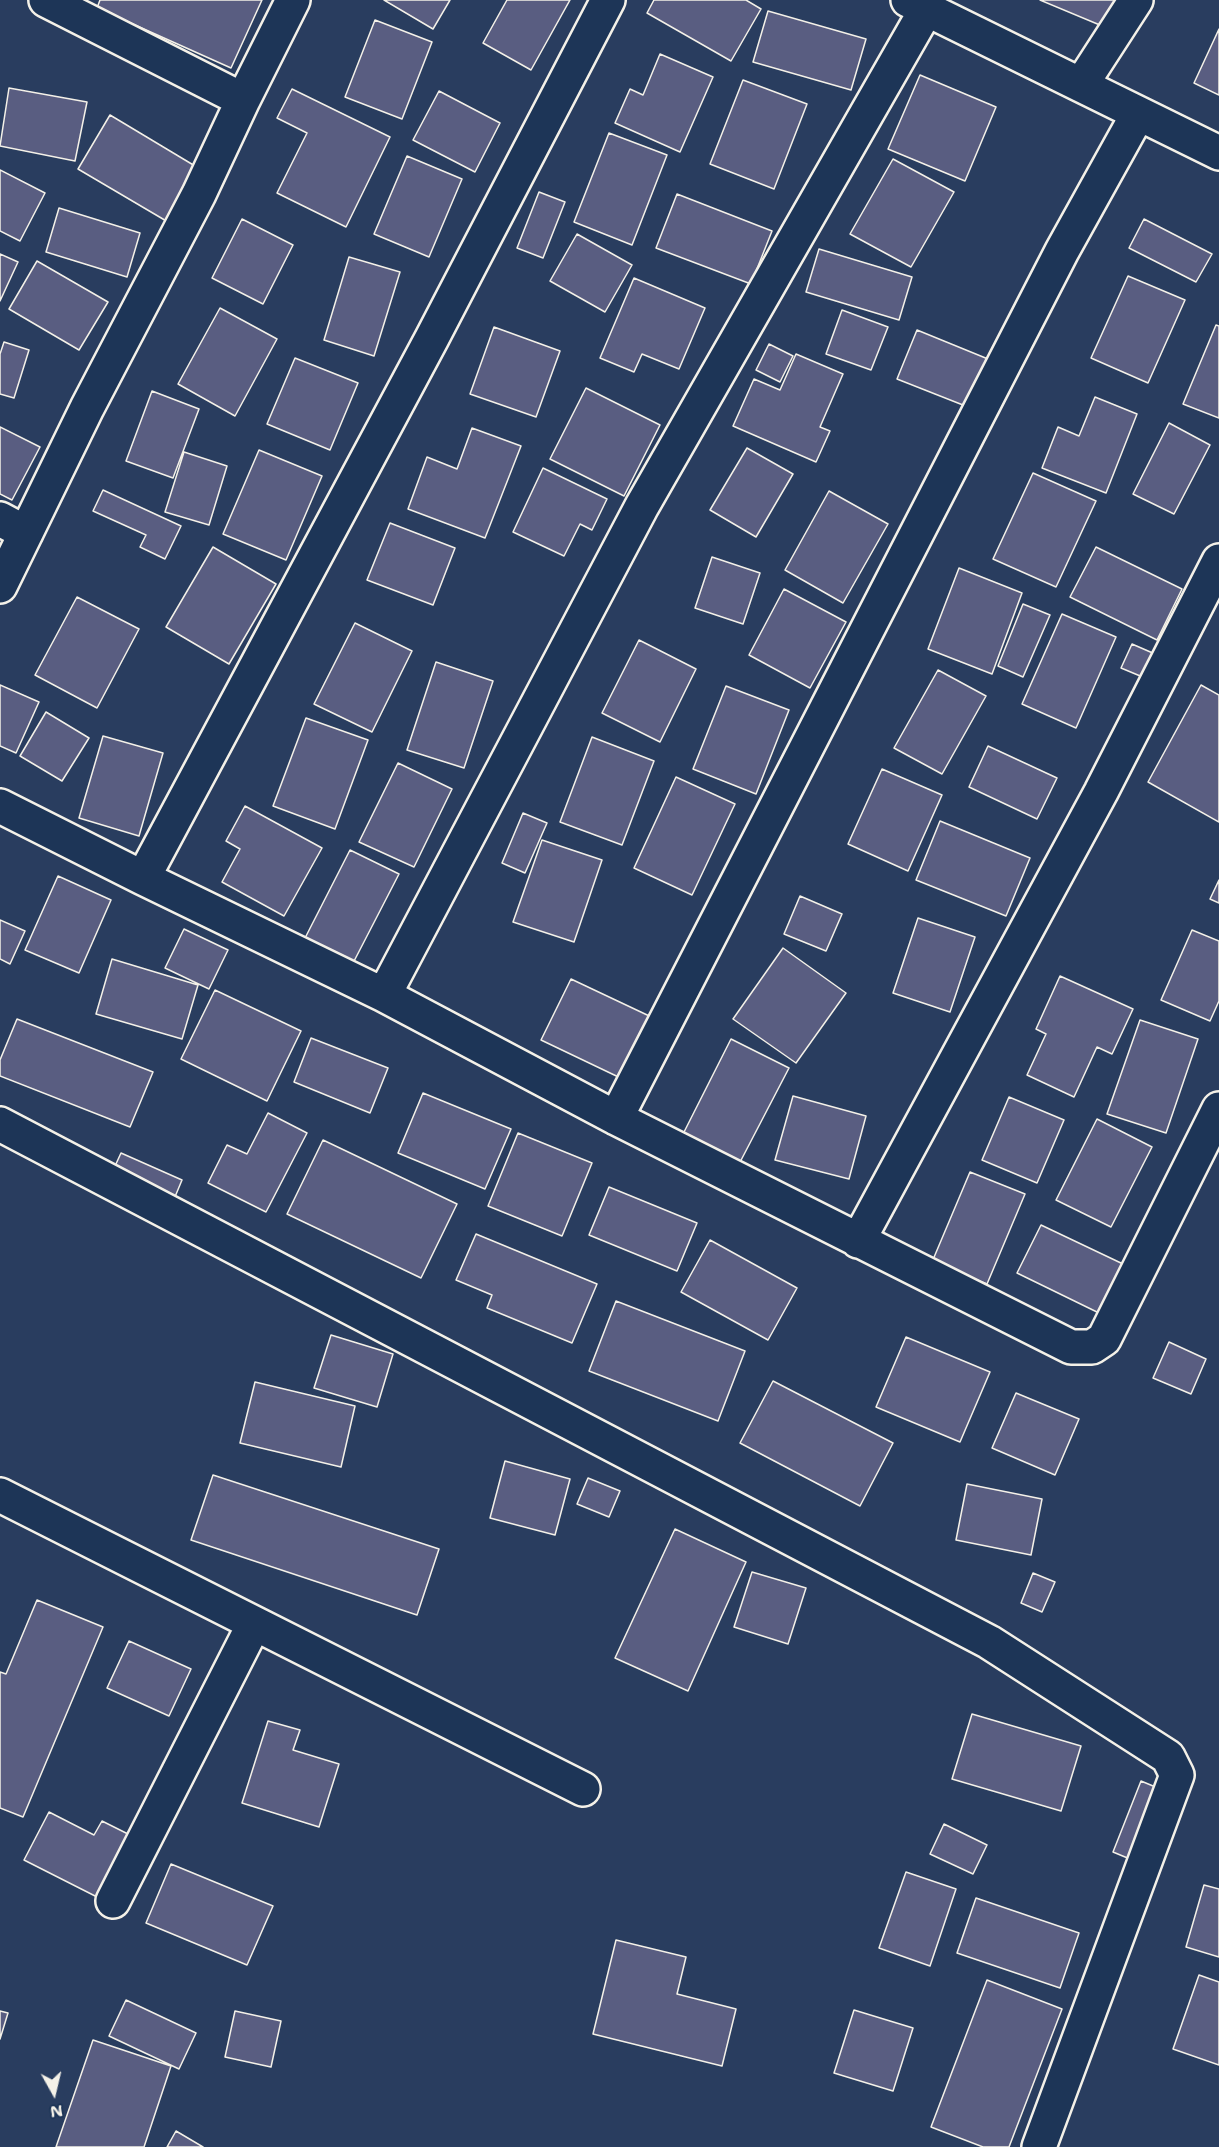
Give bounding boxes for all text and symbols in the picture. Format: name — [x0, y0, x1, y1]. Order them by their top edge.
north arrow — [24, 2063, 84, 2123]
text: N — [49, 2100, 64, 2123]

